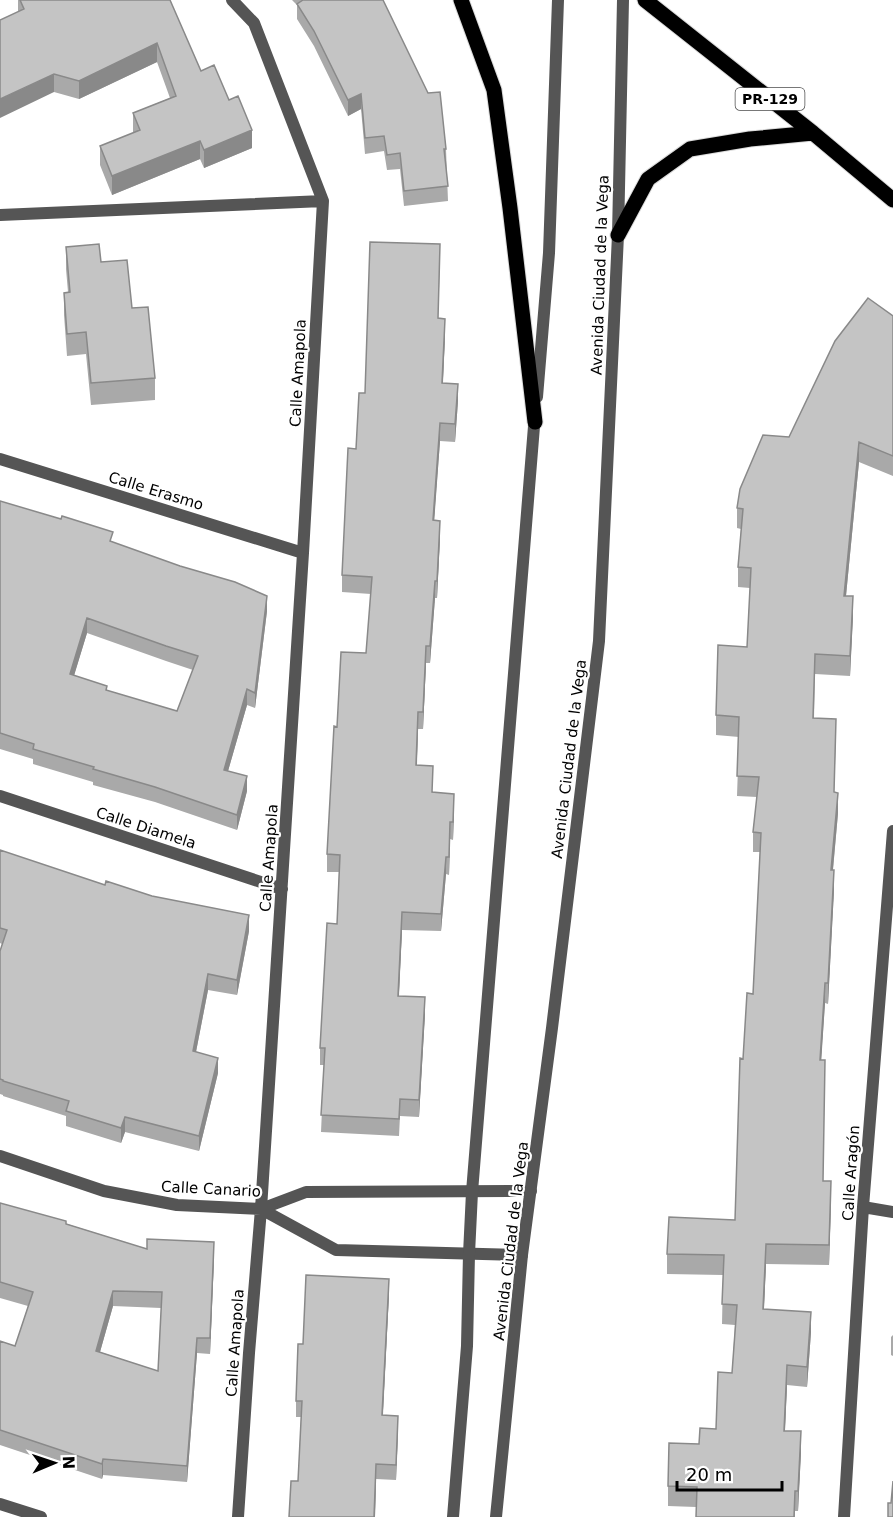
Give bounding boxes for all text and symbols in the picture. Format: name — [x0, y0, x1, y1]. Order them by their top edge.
road number: PR-129 — [736, 88, 804, 110]
street label: Avenida Ciudad de la Vega — [588, 175, 612, 375]
street label: Calle Amapola — [286, 319, 310, 427]
street label: Calle Erasmo — [106, 468, 206, 514]
street label: Avenida Ciudad de la Vega — [548, 658, 590, 860]
street label: Calle Diamela — [94, 803, 198, 853]
street label: Calle Amapola — [256, 803, 282, 913]
street label: Calle Aragón — [839, 1125, 863, 1221]
street label: Avenida Ciudad de la Vega — [490, 1140, 532, 1342]
street label: Calle Canario — [161, 1177, 261, 1201]
street label: Calle Amapola — [222, 1288, 248, 1398]
north arrow — [24, 1433, 84, 1493]
scale bar — [677, 1454, 782, 1492]
text: N — [59, 1455, 78, 1470]
text: 20 m — [686, 1464, 732, 1485]

